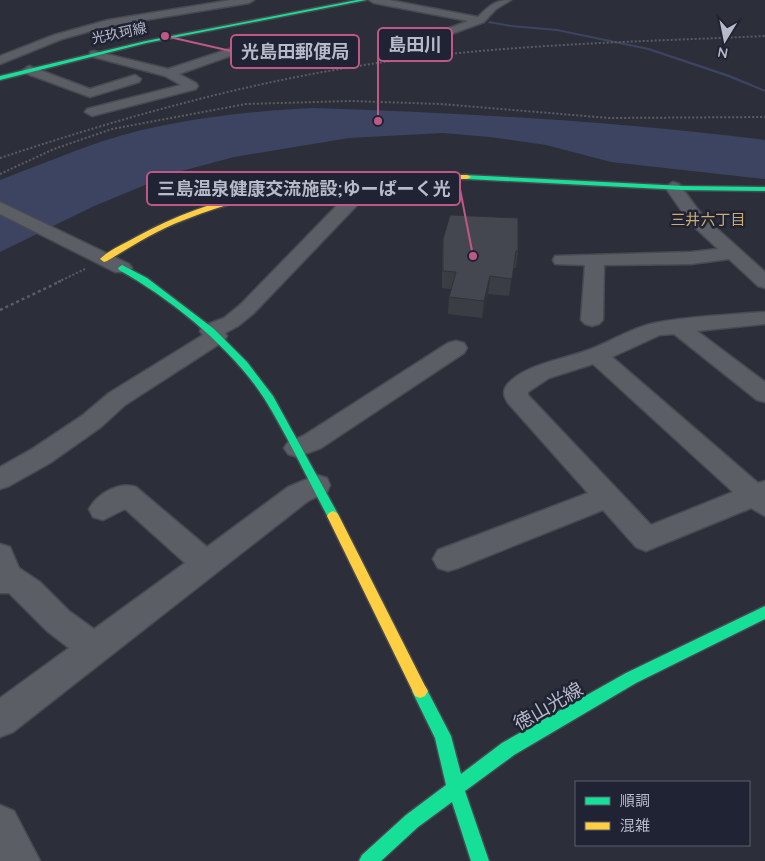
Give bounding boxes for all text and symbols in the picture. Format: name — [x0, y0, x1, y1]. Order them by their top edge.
north arrow — [700, 15, 750, 65]
street label: 光玖珂線 — [90, 18, 148, 48]
callout: 島田川 — [378, 28, 452, 61]
text: 島田川 — [388, 33, 442, 56]
callout: 光島田郵便局 — [231, 35, 359, 68]
text: 光島田郵便局 — [241, 40, 349, 63]
text: N — [716, 43, 729, 63]
callout: 三島温泉健康交流施設;ゆーぱーく光 — [147, 172, 460, 205]
text: 三島温泉健康交流施設;ゆーぱーく光 — [157, 177, 451, 200]
district label: 三井六丁目 — [670, 210, 746, 229]
street label: 徳山光線 — [509, 677, 587, 735]
legend — [575, 781, 750, 846]
text: 順調 — [620, 791, 650, 810]
text: 混雑 — [620, 816, 650, 835]

